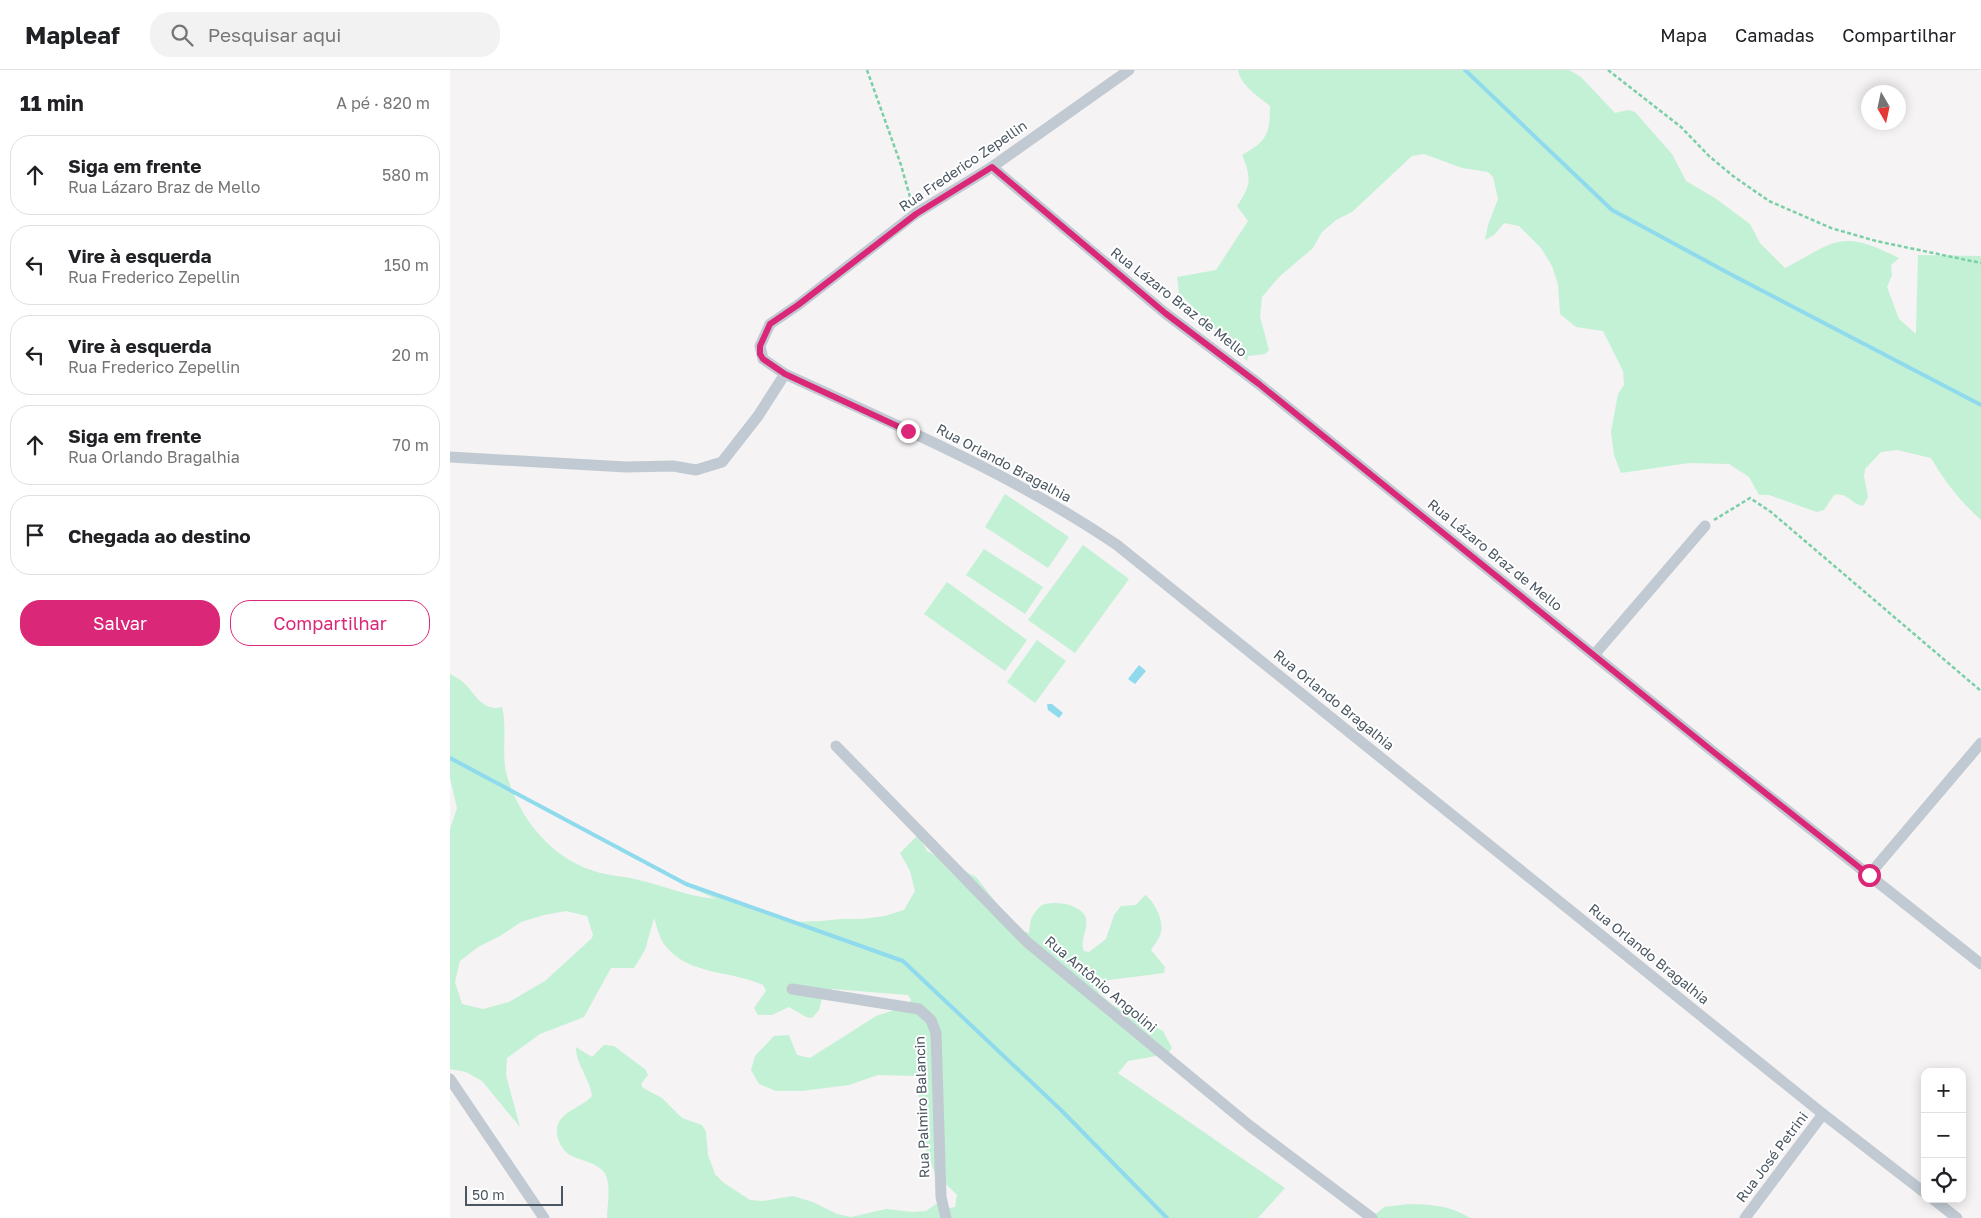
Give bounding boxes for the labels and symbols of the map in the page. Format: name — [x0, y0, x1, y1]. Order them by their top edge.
north arrow — [1861, 85, 1906, 130]
street label: Rua Frederico Zepellin — [896, 116, 1030, 215]
street label: Rua Lázaro Braz de Mello — [1108, 243, 1251, 360]
route end — [897, 420, 920, 443]
street label: Rua Orlando Bragalhia — [934, 420, 1075, 505]
street label: Rua Lázaro Braz de Mello — [1425, 495, 1566, 614]
street label: Rua Orlando Bragalhia — [1271, 646, 1398, 754]
route start — [1858, 864, 1881, 887]
street label: Rua Orlando Bragalhia — [1586, 900, 1713, 1008]
street label: Rua Antônio Angolini — [1042, 932, 1161, 1035]
street label: Rua Palmiro Balancin — [911, 1036, 932, 1178]
street label: Rua José Petrini — [1732, 1108, 1811, 1205]
scale bar — [465, 1183, 562, 1206]

